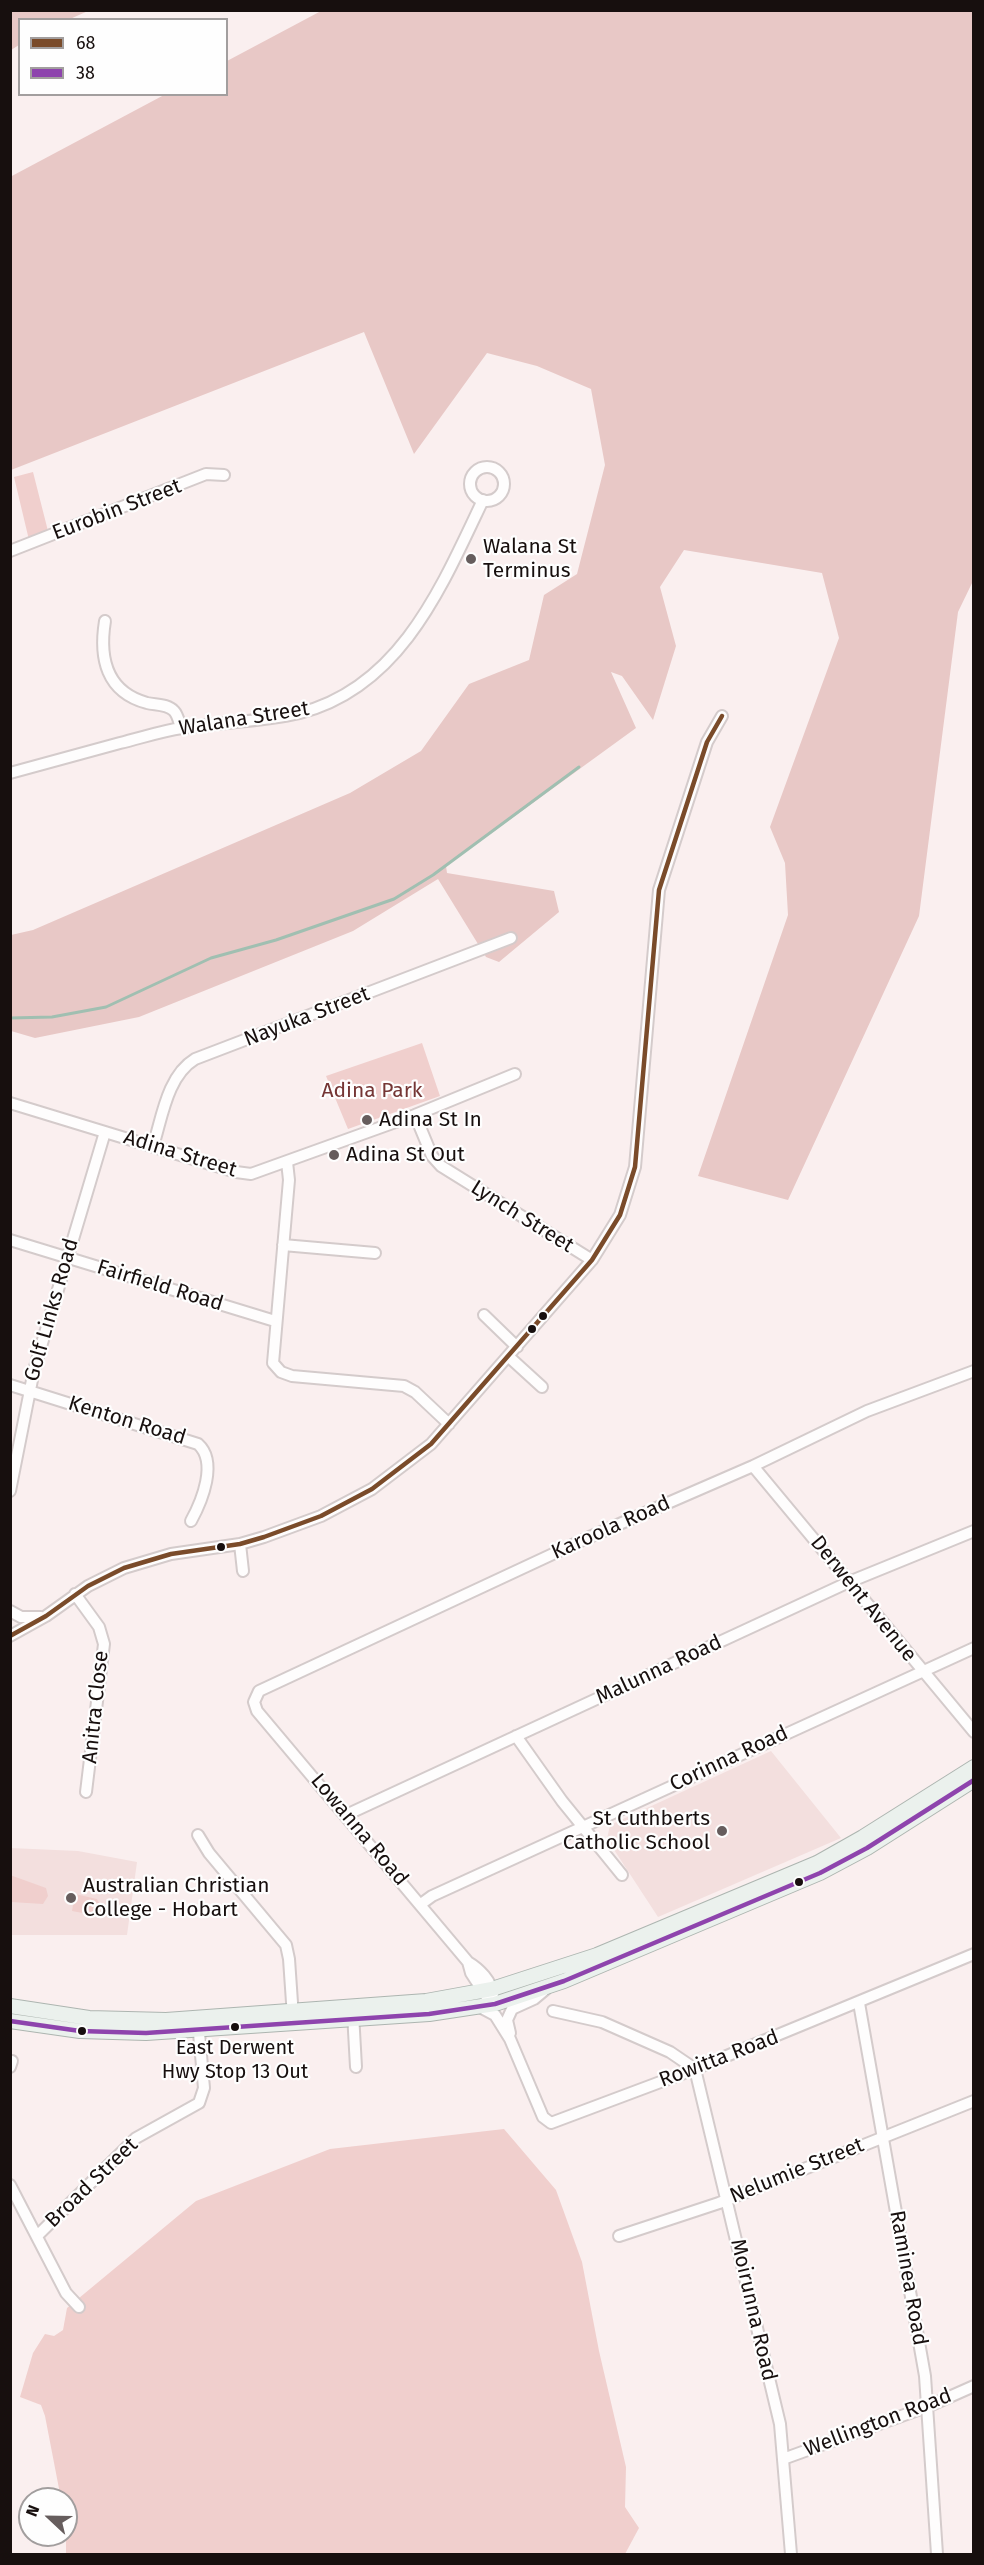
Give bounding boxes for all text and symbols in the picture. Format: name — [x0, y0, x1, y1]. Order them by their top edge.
legend — [18, 18, 228, 96]
text: 68 — [76, 32, 96, 54]
text: 38 — [76, 62, 95, 84]
street label: Eurobin Street — [49, 474, 185, 546]
place label: Walana St Terminus — [483, 534, 577, 584]
marker: Walana St Terminus — [464, 552, 478, 566]
street label: Walana Street — [177, 696, 311, 742]
street label: Nayuka Street — [241, 982, 373, 1052]
park label: Adina Park — [321, 1078, 423, 1104]
place label: Adina St In — [379, 1107, 482, 1133]
marker: Adina St In — [360, 1113, 374, 1127]
street label: Adina Street — [120, 1125, 240, 1183]
place label: Adina St Out — [346, 1142, 465, 1168]
marker: Adina St Out — [327, 1148, 341, 1162]
street label: Lynch Street — [466, 1175, 578, 1259]
street label: Golf Links Road — [20, 1236, 84, 1384]
street label: Fairfield Road — [94, 1255, 226, 1317]
unlabelled marker — [537, 1310, 549, 1322]
unlabelled marker — [526, 1323, 538, 1335]
street label: Kenton Road — [65, 1391, 189, 1451]
street label: Karoola Road — [548, 1491, 674, 1565]
street label: Derwent Avenue — [805, 1531, 921, 1667]
unlabelled marker — [215, 1541, 227, 1553]
street label: Malunna Road — [592, 1630, 726, 1710]
street label: Anitra Close — [78, 1649, 114, 1765]
street label: Corinna Road — [666, 1721, 792, 1797]
street label: Lowanna Road — [305, 1769, 413, 1891]
place label: St Cuthberts Catholic School — [563, 1806, 710, 1856]
marker: St Cuthberts Catholic School — [715, 1824, 729, 1838]
place label: Australian Christian College - Hobart — [83, 1873, 270, 1923]
unlabelled marker — [793, 1876, 805, 1888]
marker: Australian Christian College - Hobart — [64, 1891, 78, 1905]
marker: East Derwent Hwy Stop 13 Out — [229, 2021, 241, 2033]
unlabelled marker — [76, 2025, 88, 2037]
street label: Rowitta Road — [656, 2025, 782, 2093]
place label: East Derwent Hwy Stop 13 Out — [162, 2036, 308, 2083]
street label: Broad Street — [41, 2133, 143, 2233]
street label: Nelumie Street — [726, 2133, 868, 2209]
street label: Raminea Road — [884, 2208, 932, 2348]
street label: Moirunna Road — [724, 2237, 782, 2383]
street label: Wellington Road — [801, 2383, 955, 2463]
north arrow — [18, 2487, 78, 2547]
text: N — [22, 2502, 43, 2519]

